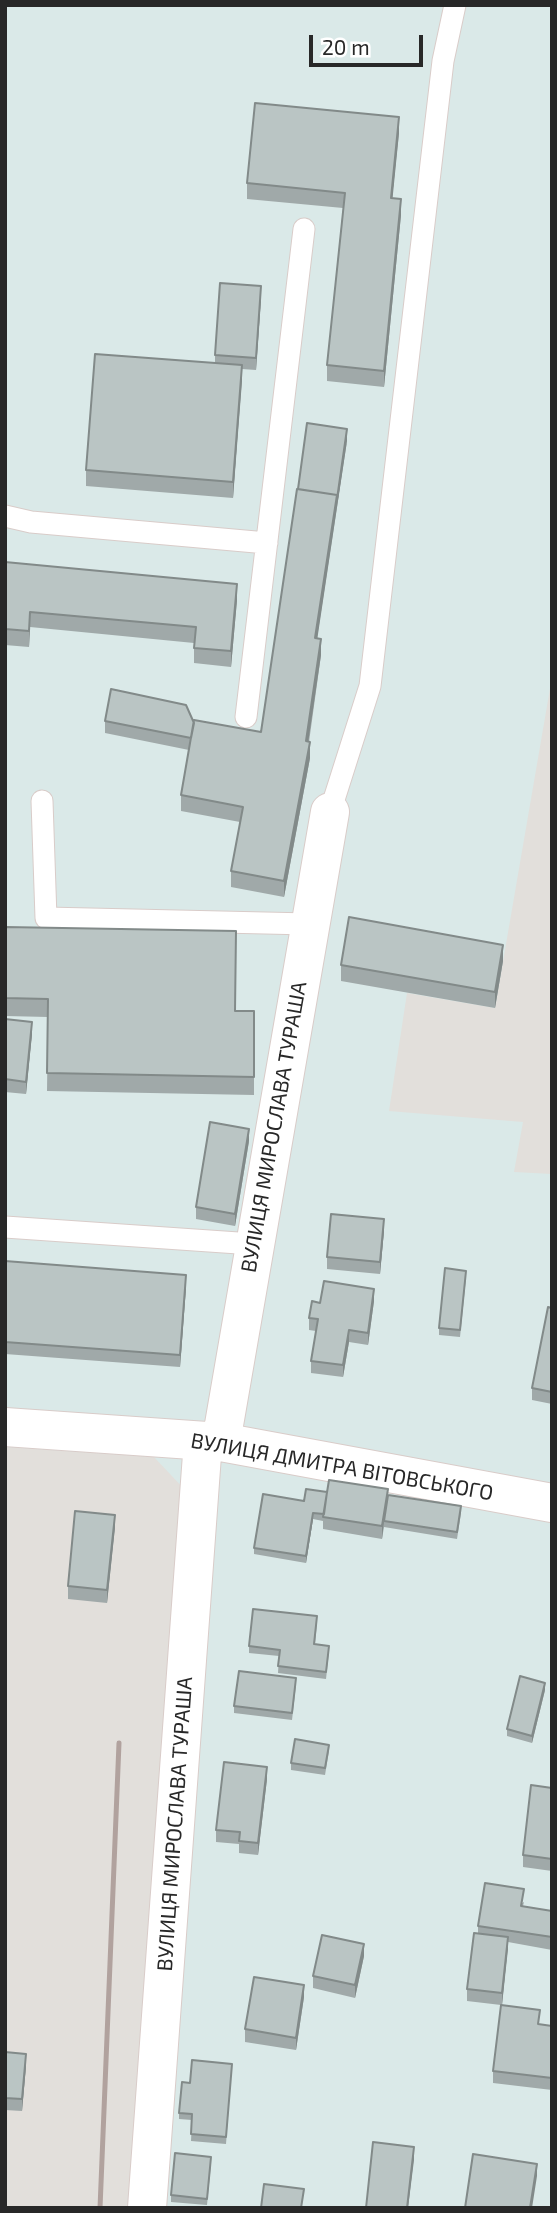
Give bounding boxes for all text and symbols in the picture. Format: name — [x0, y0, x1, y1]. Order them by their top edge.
scale bar — [312, 21, 426, 65]
text: 20 m — [322, 34, 370, 59]
street label: ВУЛИЦЯ МИРОСЛАВА ТУРАША — [236, 980, 312, 1274]
street label: ВУЛИЦЯ ДМИТРА ВІТОВСЬКОГО — [189, 1428, 495, 1506]
street label: ВУЛИЦЯ МИРОСЛАВА ТУРАША — [152, 1676, 198, 1972]

